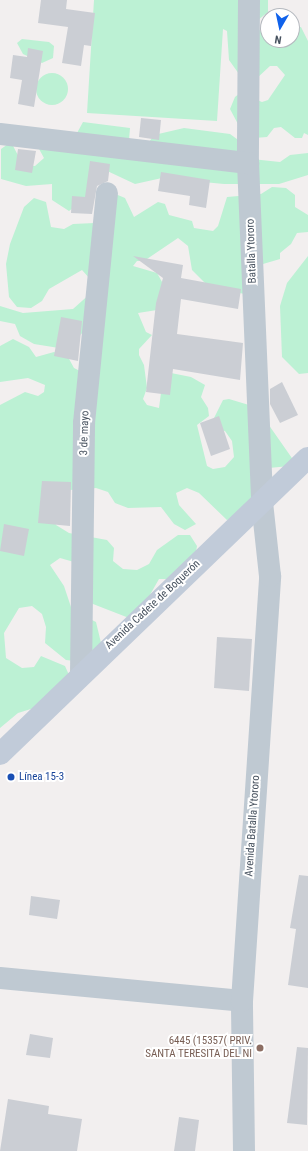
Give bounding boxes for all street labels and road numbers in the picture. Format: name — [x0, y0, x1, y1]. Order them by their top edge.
street label: Batalla Ytororo — [244, 219, 260, 283]
street label: 3 de mayo — [78, 410, 92, 456]
street label: Avenida Cadete de Boquerón — [103, 558, 203, 652]
street label: Avenida Batalla Ytororo — [243, 775, 263, 877]

